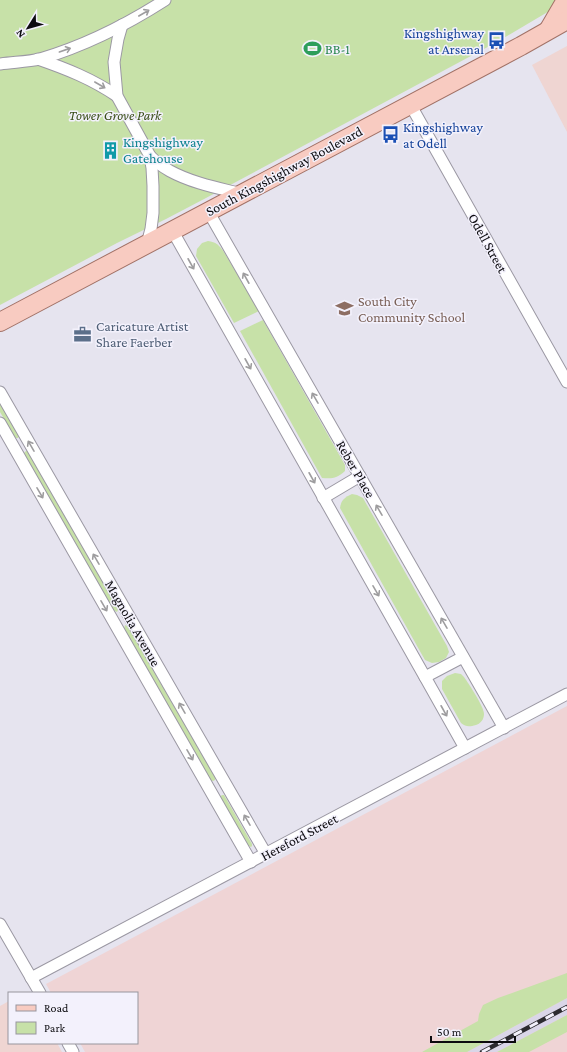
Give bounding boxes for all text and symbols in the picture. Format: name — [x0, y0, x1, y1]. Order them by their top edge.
north arrow — [8, 8, 48, 48]
one-way arrow — [138, 8, 150, 16]
place label: Kingshighway at Arsenal — [404, 25, 485, 57]
text: N — [13, 27, 27, 41]
bus stop icon: Kingshighway at Arsenal — [487, 31, 507, 51]
sports icon: BB-1 — [302, 39, 322, 59]
place label: BB-1 — [325, 41, 350, 57]
one-way arrow — [59, 46, 72, 53]
one-way arrow — [94, 81, 106, 89]
park label: Tower Grove Park — [69, 107, 162, 123]
place label: Kingshighway at Odell — [403, 119, 483, 151]
street label: South Kingshighway Boulevard — [203, 123, 366, 219]
bus stop icon: Kingshighway at Odell — [380, 125, 400, 145]
place label: Kingshighway Gatehouse — [123, 134, 203, 166]
building icon: Kingshighway Gatehouse — [100, 140, 120, 160]
street label: Odell Street — [465, 210, 511, 276]
one-way arrow — [188, 258, 196, 270]
one-way arrow — [242, 272, 250, 284]
place label: South City Community School — [358, 293, 466, 325]
school or university icon: South City Community School — [335, 299, 355, 319]
place label: Caricature Artist Share Faerber — [96, 318, 189, 350]
office icon: Caricature Artist Share Faerber — [73, 324, 93, 344]
one-way arrow — [244, 358, 252, 370]
one-way arrow — [310, 392, 318, 404]
street label: Reber Place — [333, 437, 379, 501]
one-way arrow — [27, 440, 35, 452]
one-way arrow — [308, 472, 316, 484]
one-way arrow — [37, 487, 45, 499]
one-way arrow — [375, 504, 383, 516]
one-way arrow — [92, 553, 100, 565]
street label: Magnolia Avenue — [102, 577, 164, 669]
one-way arrow — [373, 585, 381, 597]
one-way arrow — [101, 600, 109, 612]
one-way arrow — [440, 617, 447, 629]
one-way arrow — [177, 702, 185, 714]
one-way arrow — [441, 705, 449, 717]
one-way arrow — [186, 749, 194, 761]
street label: Hereford Street — [258, 810, 340, 864]
one-way arrow — [242, 814, 250, 826]
legend — [8, 992, 138, 1044]
text: Road — [44, 1001, 69, 1015]
scale bar — [431, 1018, 515, 1044]
text: Park — [44, 1021, 66, 1035]
text: 50 m — [437, 1025, 462, 1039]

